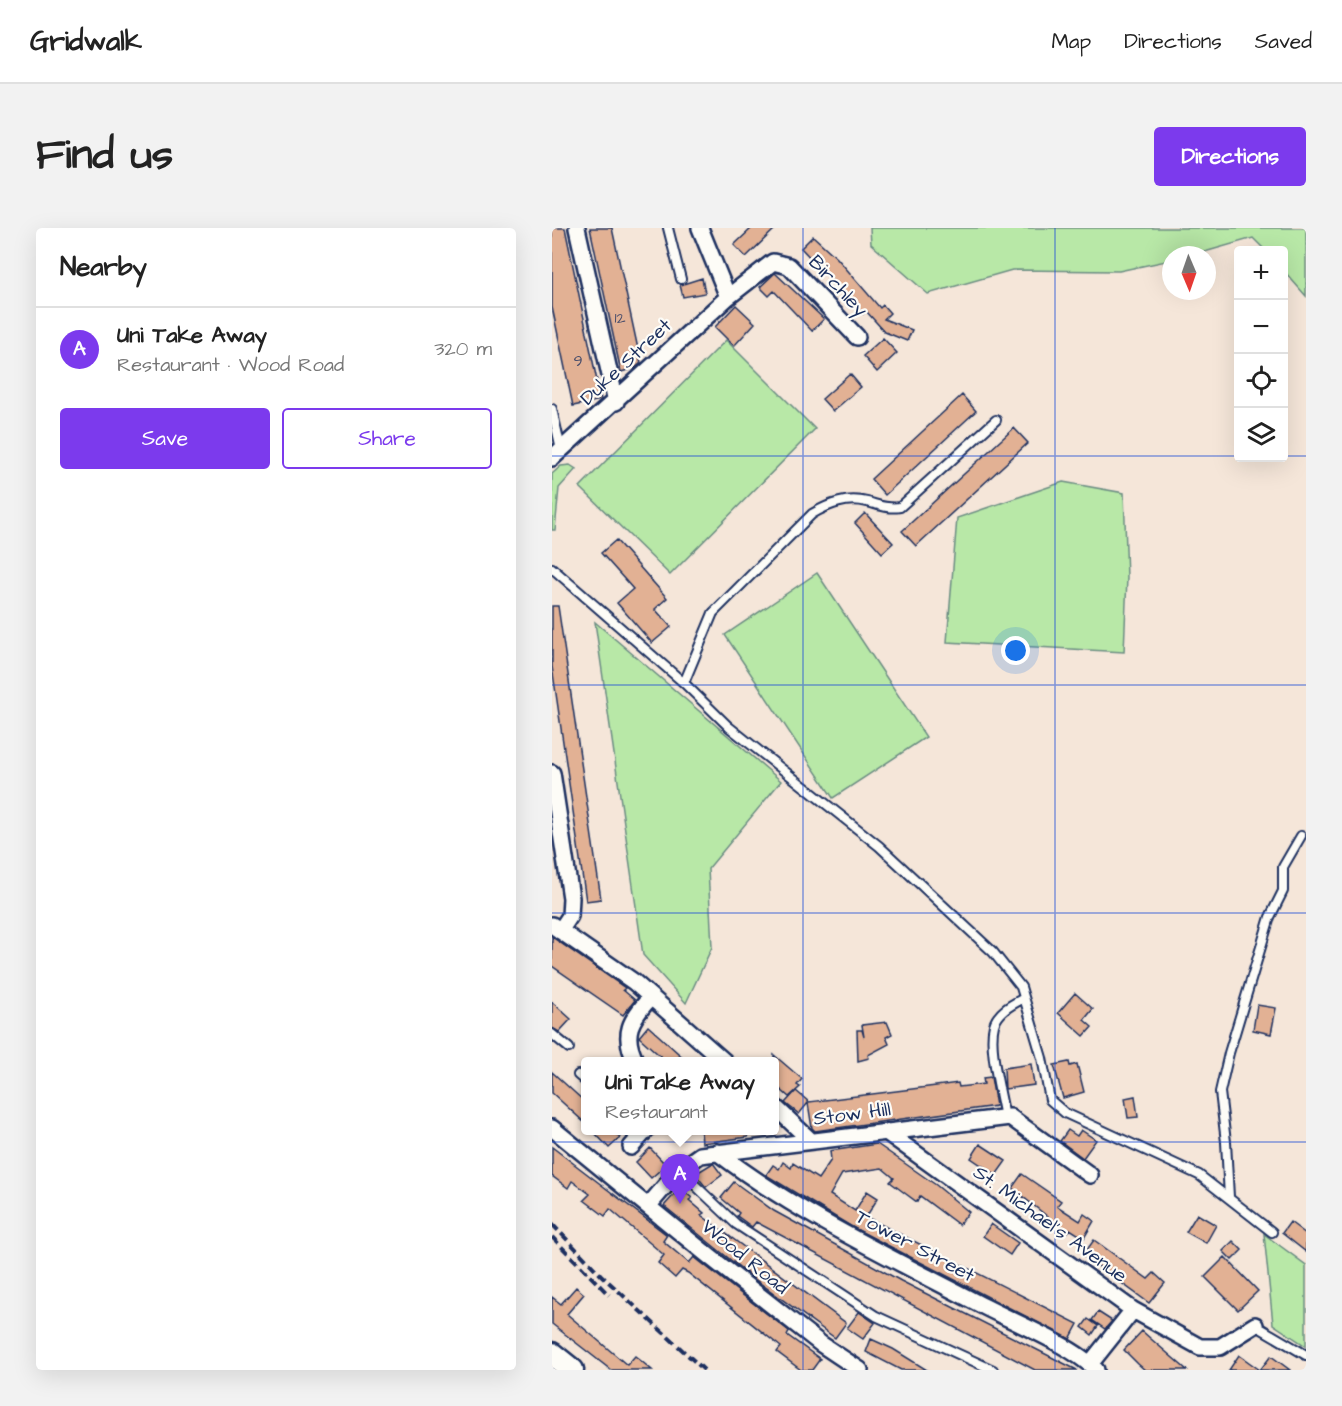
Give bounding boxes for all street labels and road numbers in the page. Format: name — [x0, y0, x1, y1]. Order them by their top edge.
street label: Birchley — [801, 249, 874, 324]
street label: Duke Street — [574, 312, 678, 412]
street label: Stow Hill — [812, 1095, 892, 1133]
street label: St. Michael's Avenue — [967, 1159, 1133, 1290]
street label: Tower Street — [850, 1203, 980, 1289]
street label: Wood Road — [695, 1213, 795, 1301]

